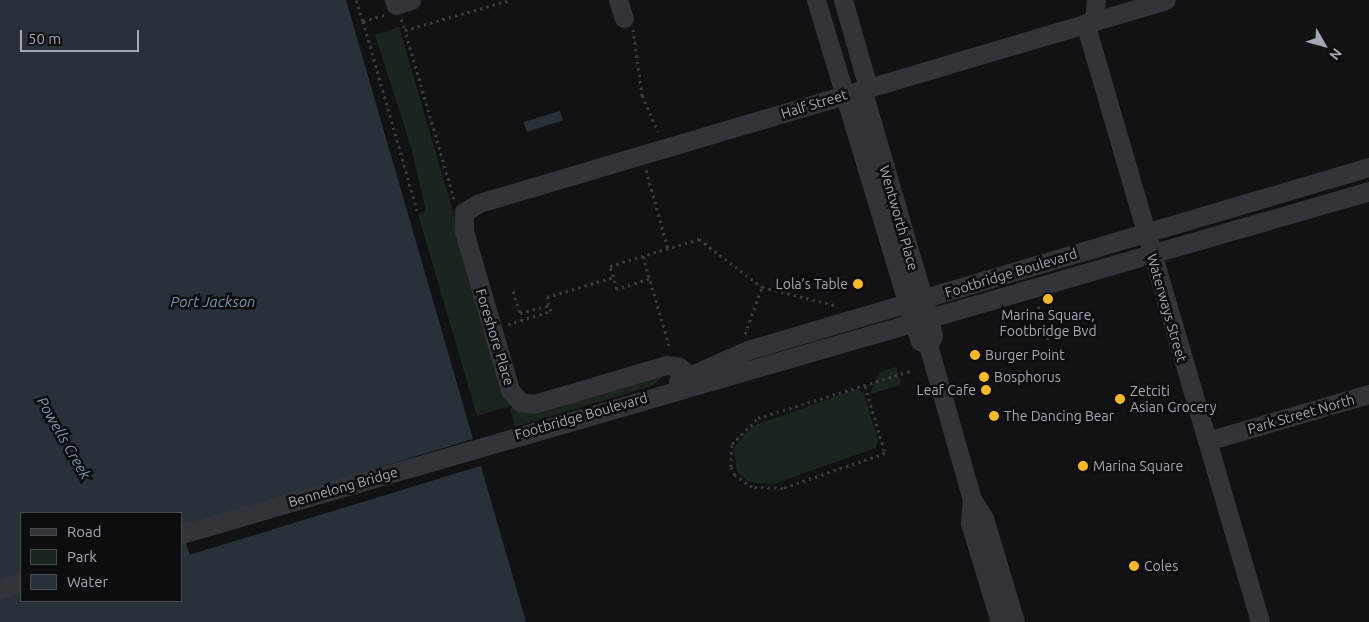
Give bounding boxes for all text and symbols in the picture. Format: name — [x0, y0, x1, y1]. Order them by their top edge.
scale bar — [22, 20, 141, 52]
north arrow — [1299, 20, 1349, 70]
text: 50 m — [28, 30, 61, 47]
text: N — [1326, 45, 1345, 63]
street label: Half Street — [779, 86, 849, 122]
street label: Wentworth Place — [876, 164, 922, 272]
street label: Footbridge Boulevard — [943, 245, 1079, 301]
street label: Waterways Street — [1144, 252, 1190, 364]
place label: Lola’s Table — [776, 276, 848, 292]
marker: Lola’s Table — [852, 278, 864, 290]
street label: Foreshore Place — [472, 286, 518, 388]
water label: Port Jackson — [171, 293, 255, 311]
marker: Marina Square, Footbridge Bvd — [1042, 293, 1054, 305]
place label: Marina Square, Footbridge Bvd — [999, 307, 1097, 340]
place label: Burger Point — [985, 347, 1065, 363]
marker: Burger Point — [969, 349, 981, 361]
place label: Bosphorus — [994, 369, 1061, 385]
marker: Bosphorus — [978, 371, 990, 383]
place label: Leaf Cafe — [917, 382, 976, 398]
place label: Zetciti Asian Grocery — [1130, 383, 1216, 416]
marker: Leaf Cafe — [980, 384, 992, 396]
street label: Footbridge Boulevard — [513, 389, 649, 443]
street label: Park Street North — [1246, 391, 1356, 437]
marker: Zetciti Asian Grocery — [1114, 393, 1126, 405]
water label: Powells Creek — [33, 394, 95, 482]
place label: The Dancing Bear — [1004, 408, 1114, 424]
marker: The Dancing Bear — [988, 410, 1000, 422]
place label: Marina Square — [1093, 458, 1183, 474]
marker: Marina Square — [1077, 460, 1089, 472]
street label: Bennelong Bridge — [286, 463, 400, 511]
legend — [20, 512, 182, 602]
text: Road — [67, 523, 102, 540]
text: Park — [67, 548, 97, 565]
place label: Coles — [1144, 558, 1178, 574]
marker: Coles — [1128, 560, 1140, 572]
text: Water — [67, 573, 108, 590]

